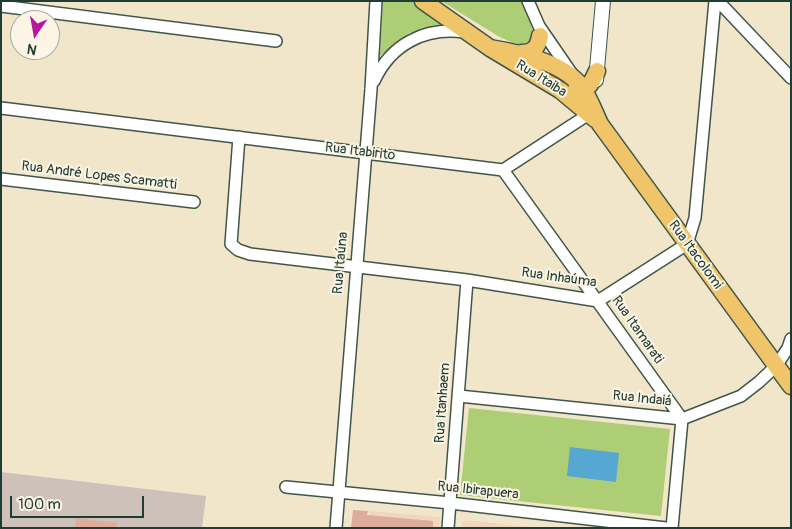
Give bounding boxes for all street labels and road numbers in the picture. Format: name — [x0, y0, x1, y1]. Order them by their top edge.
street label: Rua Itaiba — [513, 57, 569, 101]
street label: Rua Itabirito — [324, 139, 396, 165]
street label: Rua André Lopes Scamatti — [20, 158, 178, 194]
street label: Rua Itacolomi — [664, 217, 726, 293]
street label: Rua Itaúna — [330, 231, 352, 295]
street label: Rua Inhaúma — [520, 264, 598, 292]
street label: Rua Itamarati — [607, 293, 667, 367]
street label: Rua Itanhaem — [432, 362, 454, 444]
street label: Rua Indaiá — [612, 388, 672, 410]
street label: Rua Ibirapuera — [437, 478, 519, 504]

